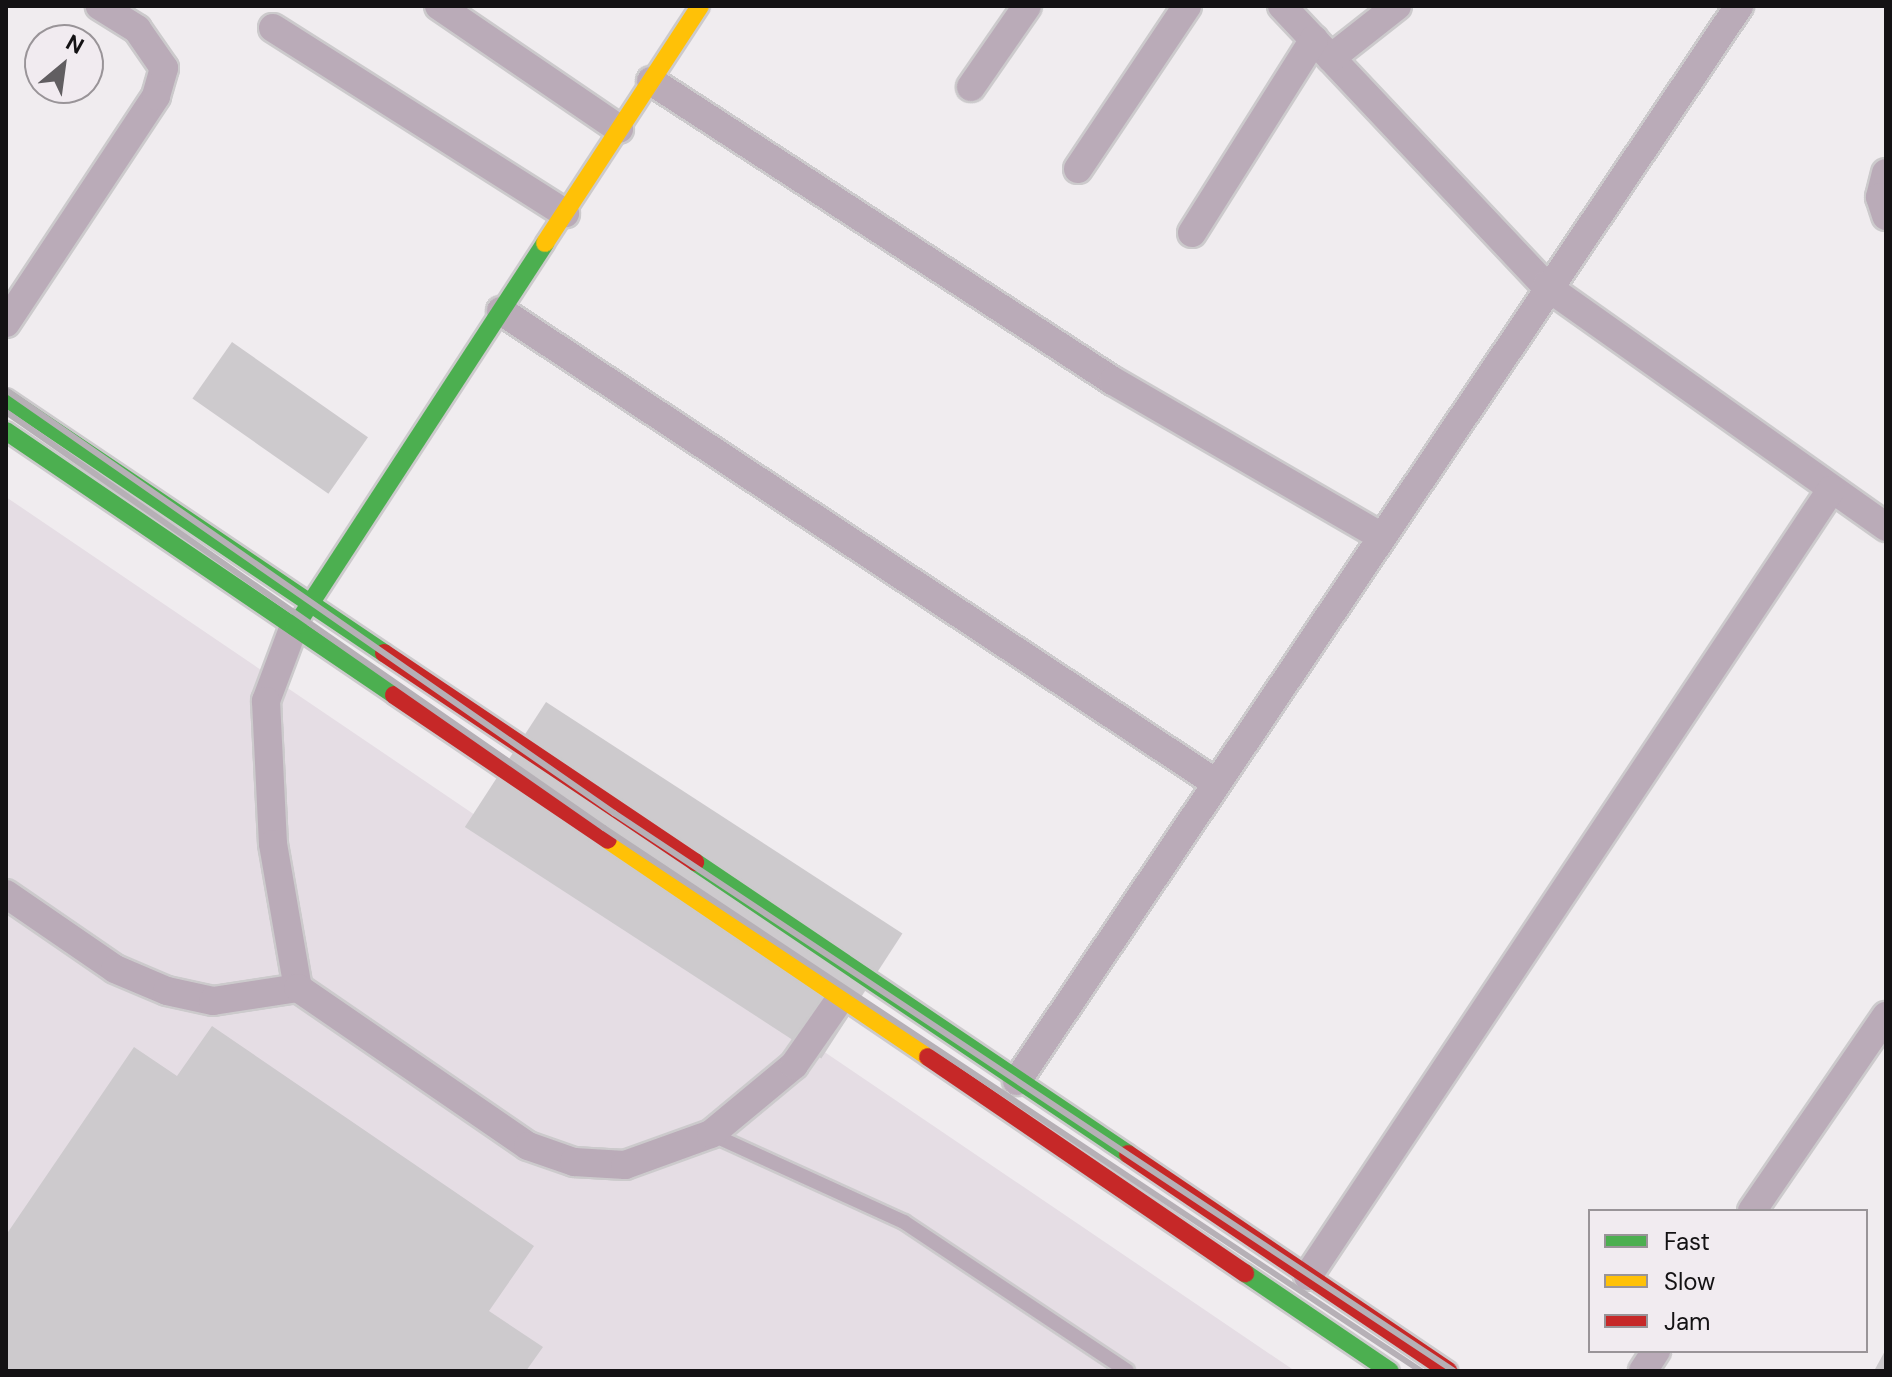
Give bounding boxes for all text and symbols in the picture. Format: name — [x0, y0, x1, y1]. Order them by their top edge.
north arrow — [24, 24, 104, 104]
text: N — [61, 28, 89, 61]
legend — [1588, 1209, 1868, 1353]
text: Fast — [1664, 1226, 1710, 1257]
text: Slow — [1664, 1266, 1715, 1297]
text: Jam — [1664, 1306, 1710, 1337]

